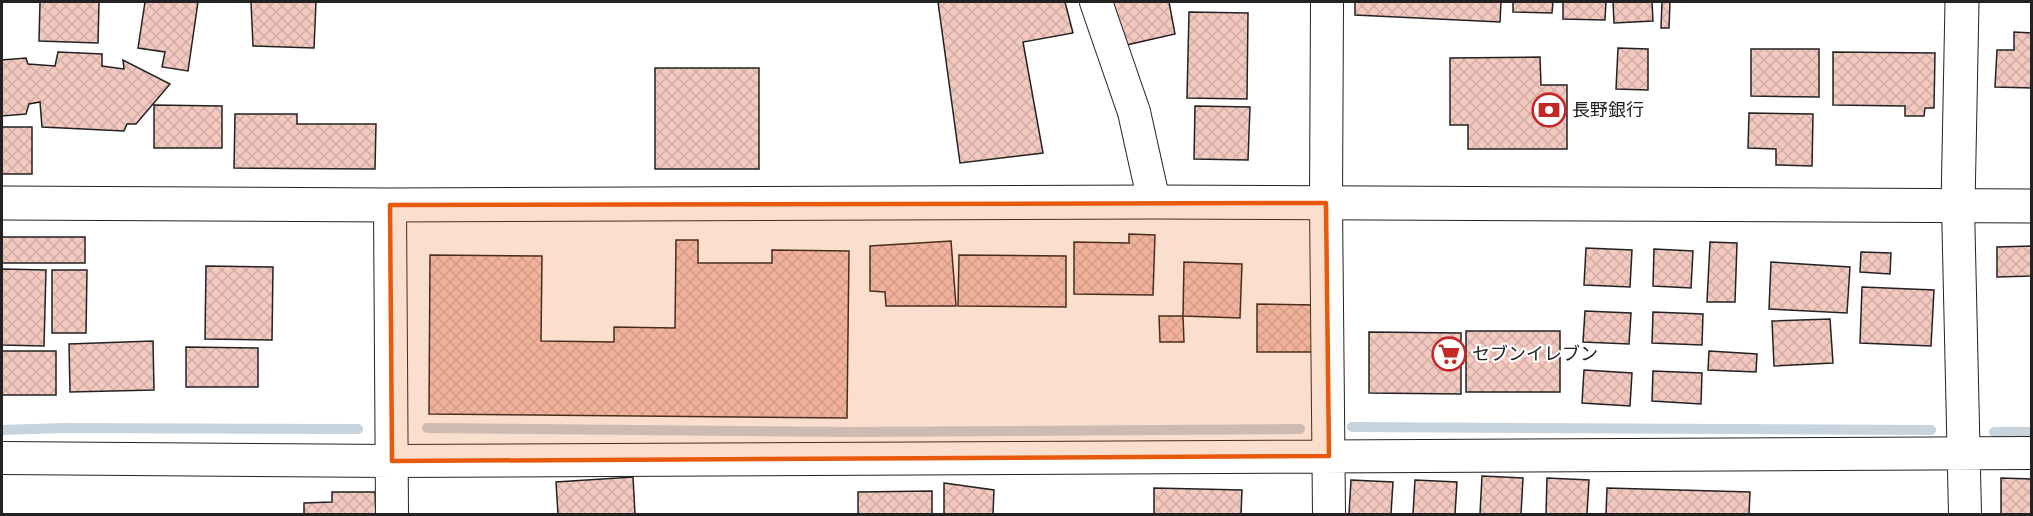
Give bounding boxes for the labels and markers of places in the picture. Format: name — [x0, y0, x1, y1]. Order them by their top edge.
bank icon: 長野銀行 — [1531, 92, 1567, 128]
place label: 長野銀行 — [1572, 99, 1644, 121]
supermarket icon: セブンイレブン — [1431, 336, 1467, 372]
place label: セブンイレブン — [1472, 343, 1598, 365]

